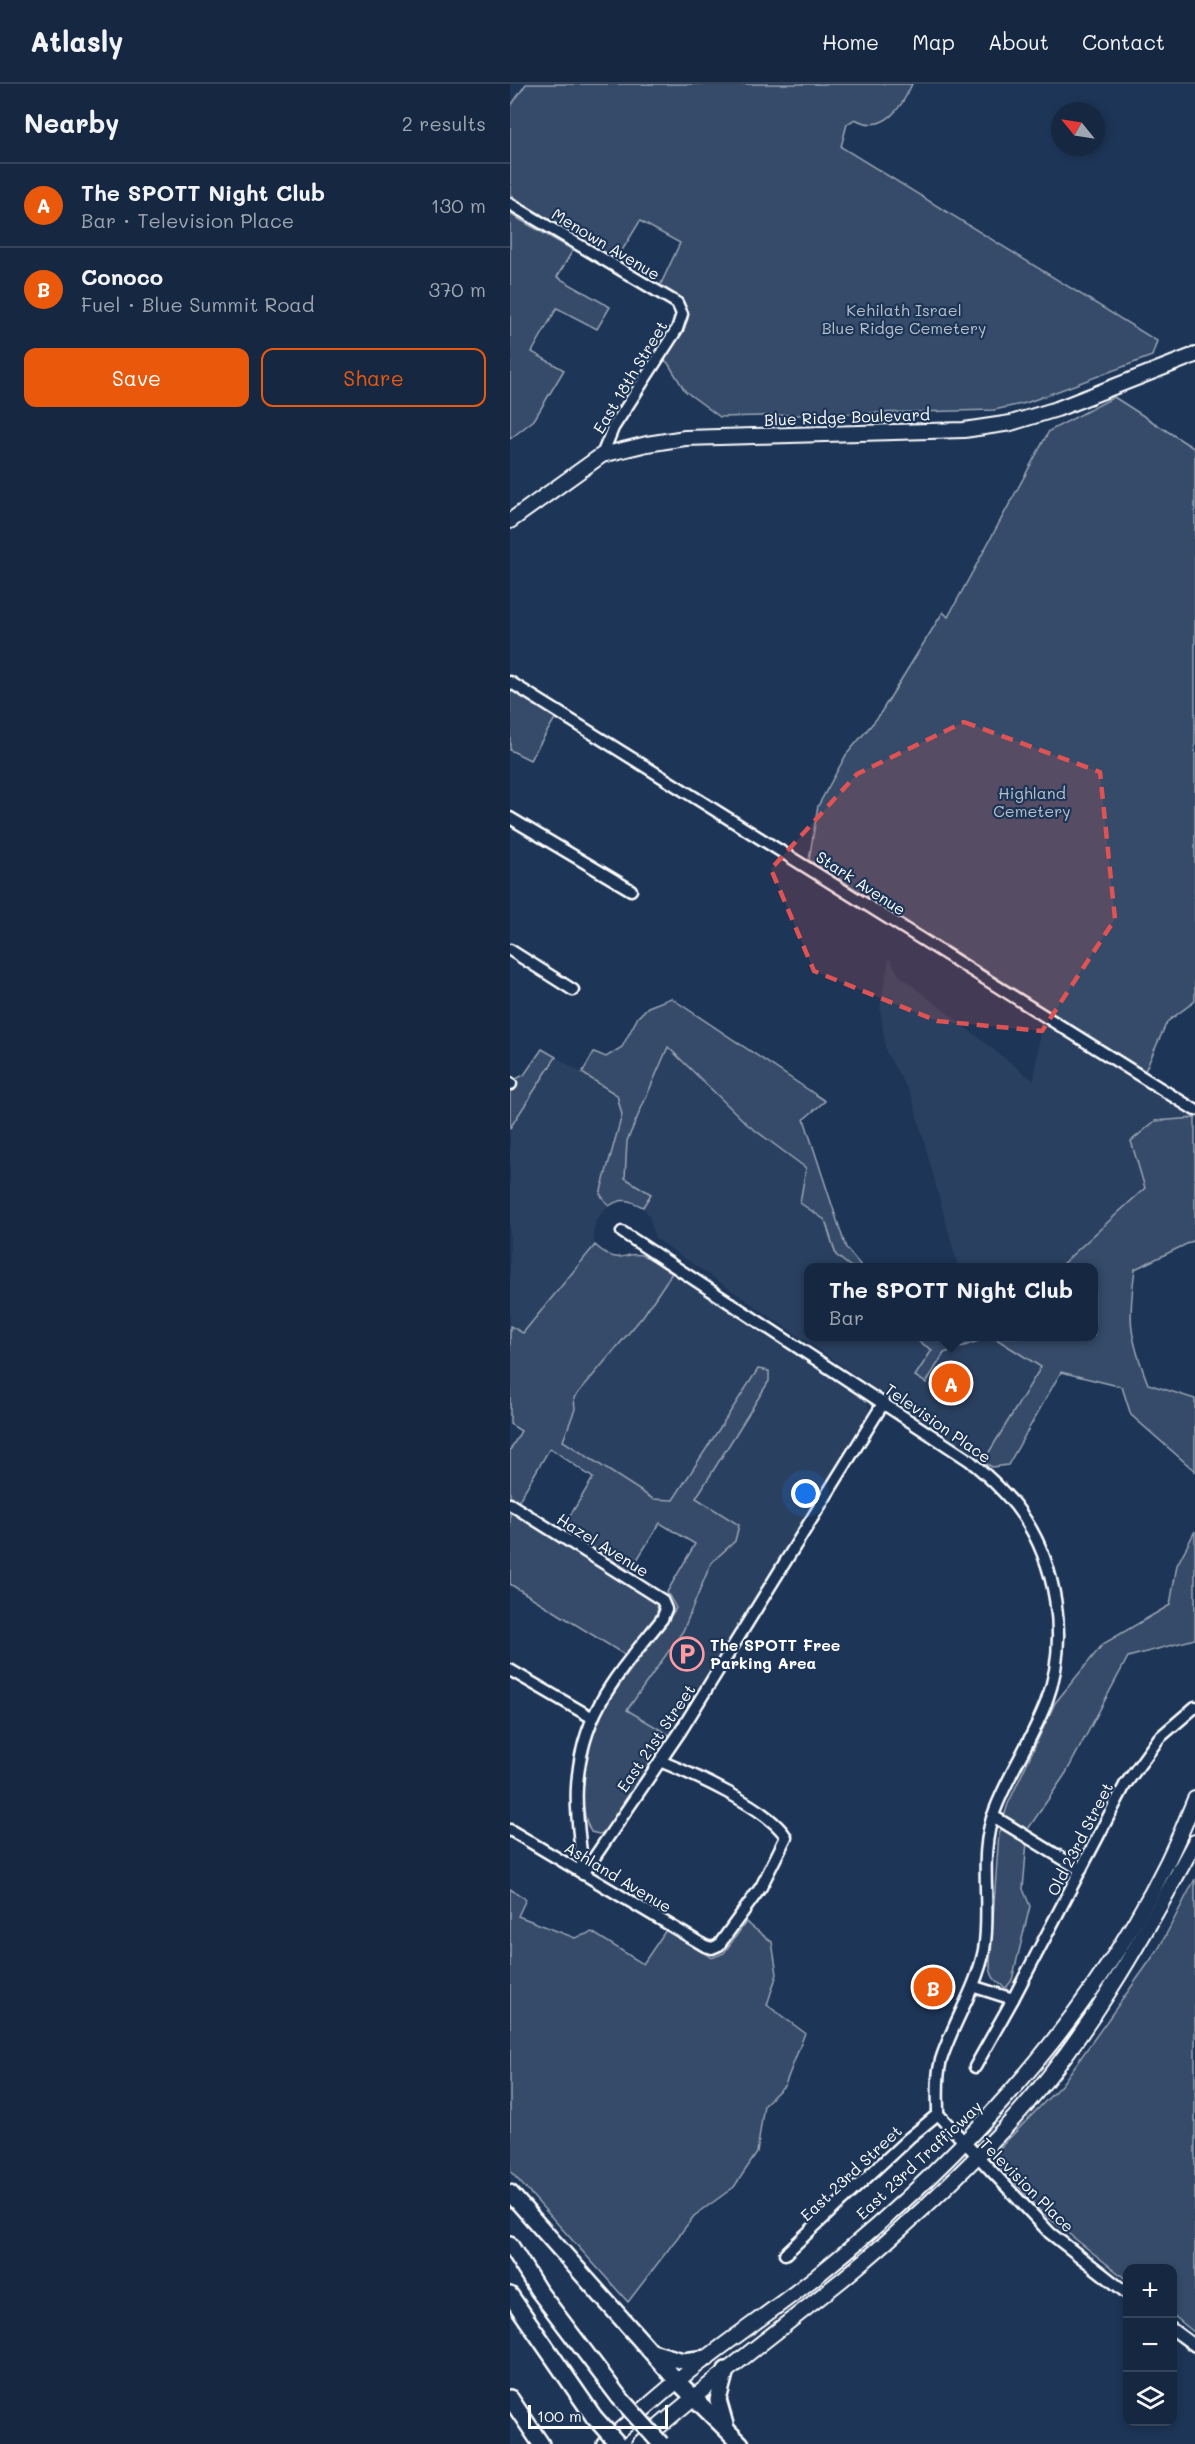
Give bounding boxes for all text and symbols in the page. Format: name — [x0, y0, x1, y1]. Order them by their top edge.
text: Atlasly — [30, 23, 124, 59]
text: Home — [822, 28, 879, 55]
text: Map — [912, 28, 955, 55]
text: About — [988, 28, 1049, 55]
text: Contact — [1082, 28, 1165, 55]
north arrow — [1051, 102, 1105, 156]
text: Nearby — [24, 106, 119, 140]
text: 2 results — [402, 110, 486, 136]
text: The SPOTT Night Club — [81, 178, 325, 207]
text: A — [37, 192, 50, 218]
text: 130 m — [431, 192, 486, 218]
street label: Menown Avenue — [548, 203, 664, 284]
text: Bar · Television Place — [81, 207, 294, 233]
text: Conoco — [81, 262, 163, 291]
text: B — [37, 276, 50, 302]
text: 370 m — [428, 276, 486, 302]
text: Fuel · Blue Summit Road — [81, 291, 314, 317]
park label: Kehilath Israel Blue Ridge Cemetery — [822, 299, 986, 338]
street label: East 18th Street — [588, 316, 672, 437]
button: Save — [24, 348, 249, 407]
button: Share — [261, 348, 486, 407]
street label: Blue Ridge Boulevard — [764, 403, 930, 430]
park label: Highland Cemetery — [993, 782, 1071, 821]
street label: Stark Avenue — [812, 846, 910, 919]
popup — [804, 1263, 1098, 1341]
text: The SPOTT Night Club — [829, 1275, 1073, 1304]
text: Bar — [829, 1304, 864, 1330]
pin: A — [932, 1360, 970, 1406]
street label: Television Place — [881, 1378, 996, 1467]
your location — [791, 1479, 820, 1508]
street label: Hazel Avenue — [553, 1508, 653, 1581]
place label: The SPOTT Free Parking Area — [710, 1634, 840, 1673]
parking icon: The SPOTT Free Parking Area — [669, 1636, 705, 1672]
street label: East 21st Street — [612, 1680, 700, 1796]
street label: Old 23rd Street — [1042, 1779, 1117, 1899]
street label: Ashland Avenue — [561, 1836, 676, 1917]
pin: B — [914, 1964, 952, 2010]
street label: East 23rd Trafficway — [851, 2096, 986, 2224]
street label: East 23rd Street — [795, 2120, 906, 2225]
street label: Television Place — [976, 2133, 1079, 2236]
map controls — [1123, 2264, 1177, 2426]
button: + — [1123, 2264, 1177, 2318]
button: − — [1123, 2318, 1177, 2372]
button: layers — [1123, 2372, 1177, 2426]
scale bar — [528, 2402, 668, 2430]
text: 100 m — [537, 2405, 582, 2426]

